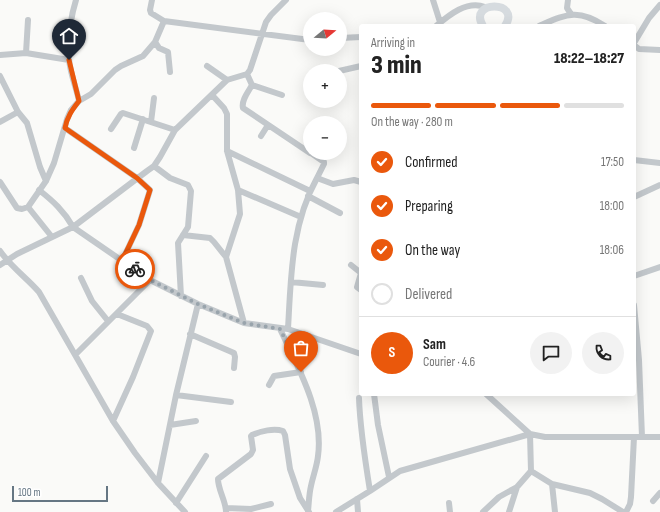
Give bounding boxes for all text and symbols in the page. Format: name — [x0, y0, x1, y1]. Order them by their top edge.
north arrow — [303, 12, 347, 56]
map controls — [303, 12, 347, 160]
pin — [52, 19, 86, 60]
icon: home — [58, 25, 80, 47]
text: Arriving in — [371, 35, 415, 51]
text: 18:22–18:27 — [554, 49, 624, 68]
text: 3 min — [371, 50, 422, 81]
button: + — [303, 64, 347, 108]
text: On the way · 280 m — [371, 114, 453, 130]
button: − — [303, 116, 347, 160]
icon: check — [371, 151, 393, 173]
text: Confirmed — [405, 153, 458, 172]
text: 17:50 — [601, 154, 624, 170]
icon: check — [371, 195, 393, 217]
text: Preparing — [405, 197, 453, 216]
text: 18:00 — [600, 198, 624, 214]
icon: check — [371, 239, 393, 261]
text: On the way — [405, 241, 460, 260]
text: 18:06 — [600, 242, 624, 258]
courier — [115, 249, 155, 289]
icon: bike — [124, 258, 146, 280]
text: Delivered — [405, 285, 452, 304]
pin — [284, 331, 318, 372]
button: chat — [530, 332, 572, 374]
button: phone — [582, 332, 624, 374]
text: Sam — [423, 335, 446, 354]
icon: bag — [290, 337, 312, 359]
text: S — [389, 343, 395, 362]
text: Courier · 4.6 — [423, 354, 475, 370]
scale bar — [12, 484, 108, 503]
text: 100 m — [18, 486, 40, 499]

